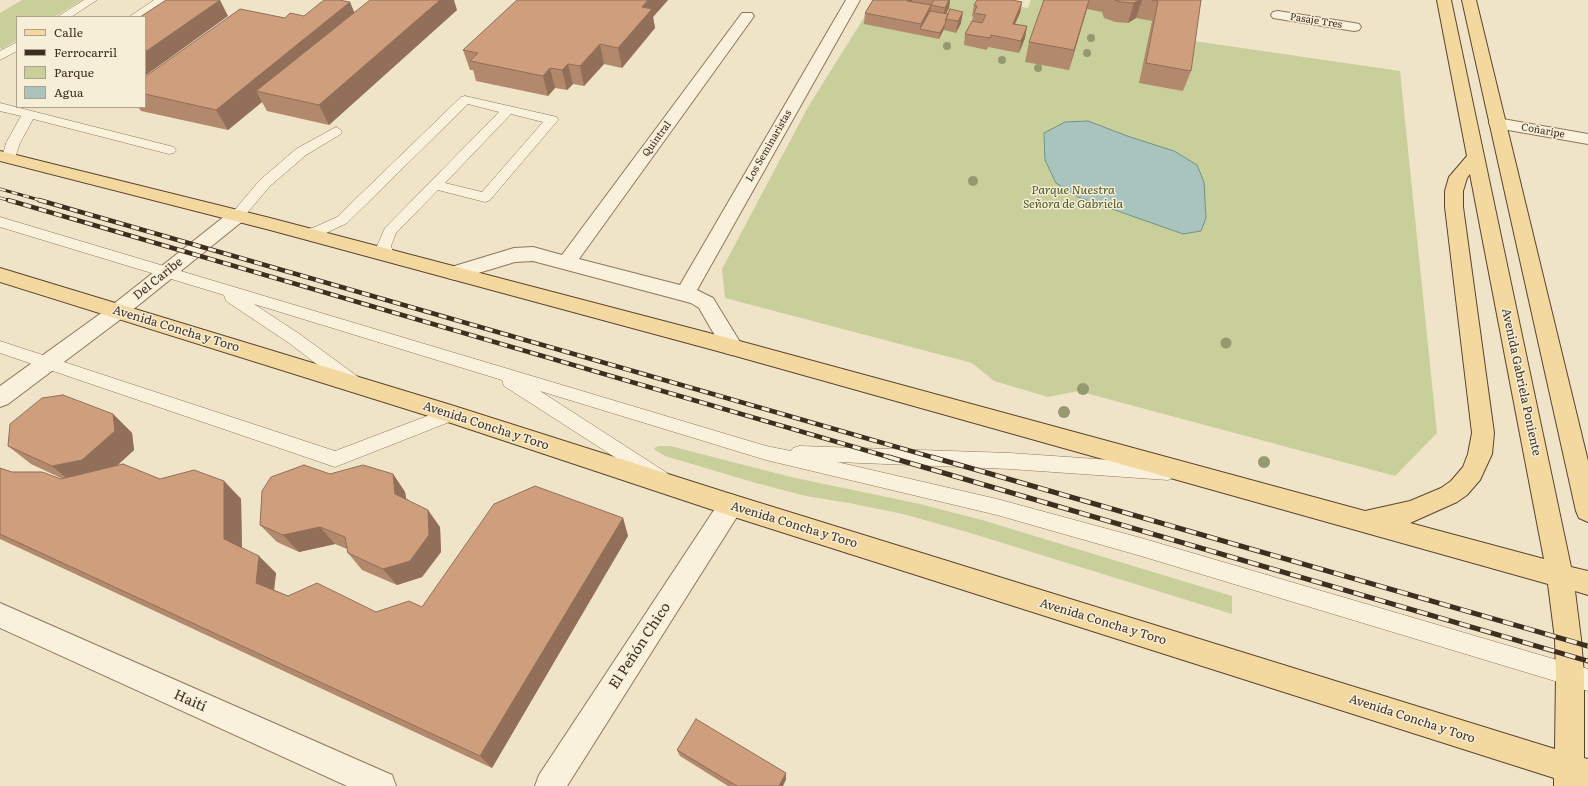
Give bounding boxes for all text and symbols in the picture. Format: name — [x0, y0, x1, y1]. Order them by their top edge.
street label: Pasaje Tres — [1289, 11, 1343, 31]
legend — [16, 16, 146, 108]
text: Calle — [54, 23, 83, 41]
text: Ferrocarril — [54, 43, 117, 61]
text: Parque — [54, 63, 94, 81]
text: Agua — [54, 83, 84, 101]
street label: Los Seminaristas — [744, 108, 794, 184]
street label: Quintral — [640, 119, 674, 159]
street label: Coñaripe — [1520, 121, 1566, 141]
park label: Parque Nuestra Señora de Gabriela — [1023, 183, 1123, 211]
street label: Del Caribe — [130, 255, 186, 303]
street label: Avenida Concha y Toro — [111, 303, 241, 355]
street label: Avenida Gabriela Poniente — [1498, 307, 1544, 457]
street label: Avenida Concha y Toro — [421, 399, 551, 453]
street label: Avenida Concha y Toro — [729, 499, 859, 551]
street label: Avenida Concha y Toro — [1038, 596, 1168, 648]
street label: El Peñón Chico — [606, 600, 674, 692]
street label: Haití — [171, 686, 209, 716]
street label: Avenida Concha y Toro — [1347, 692, 1477, 746]

